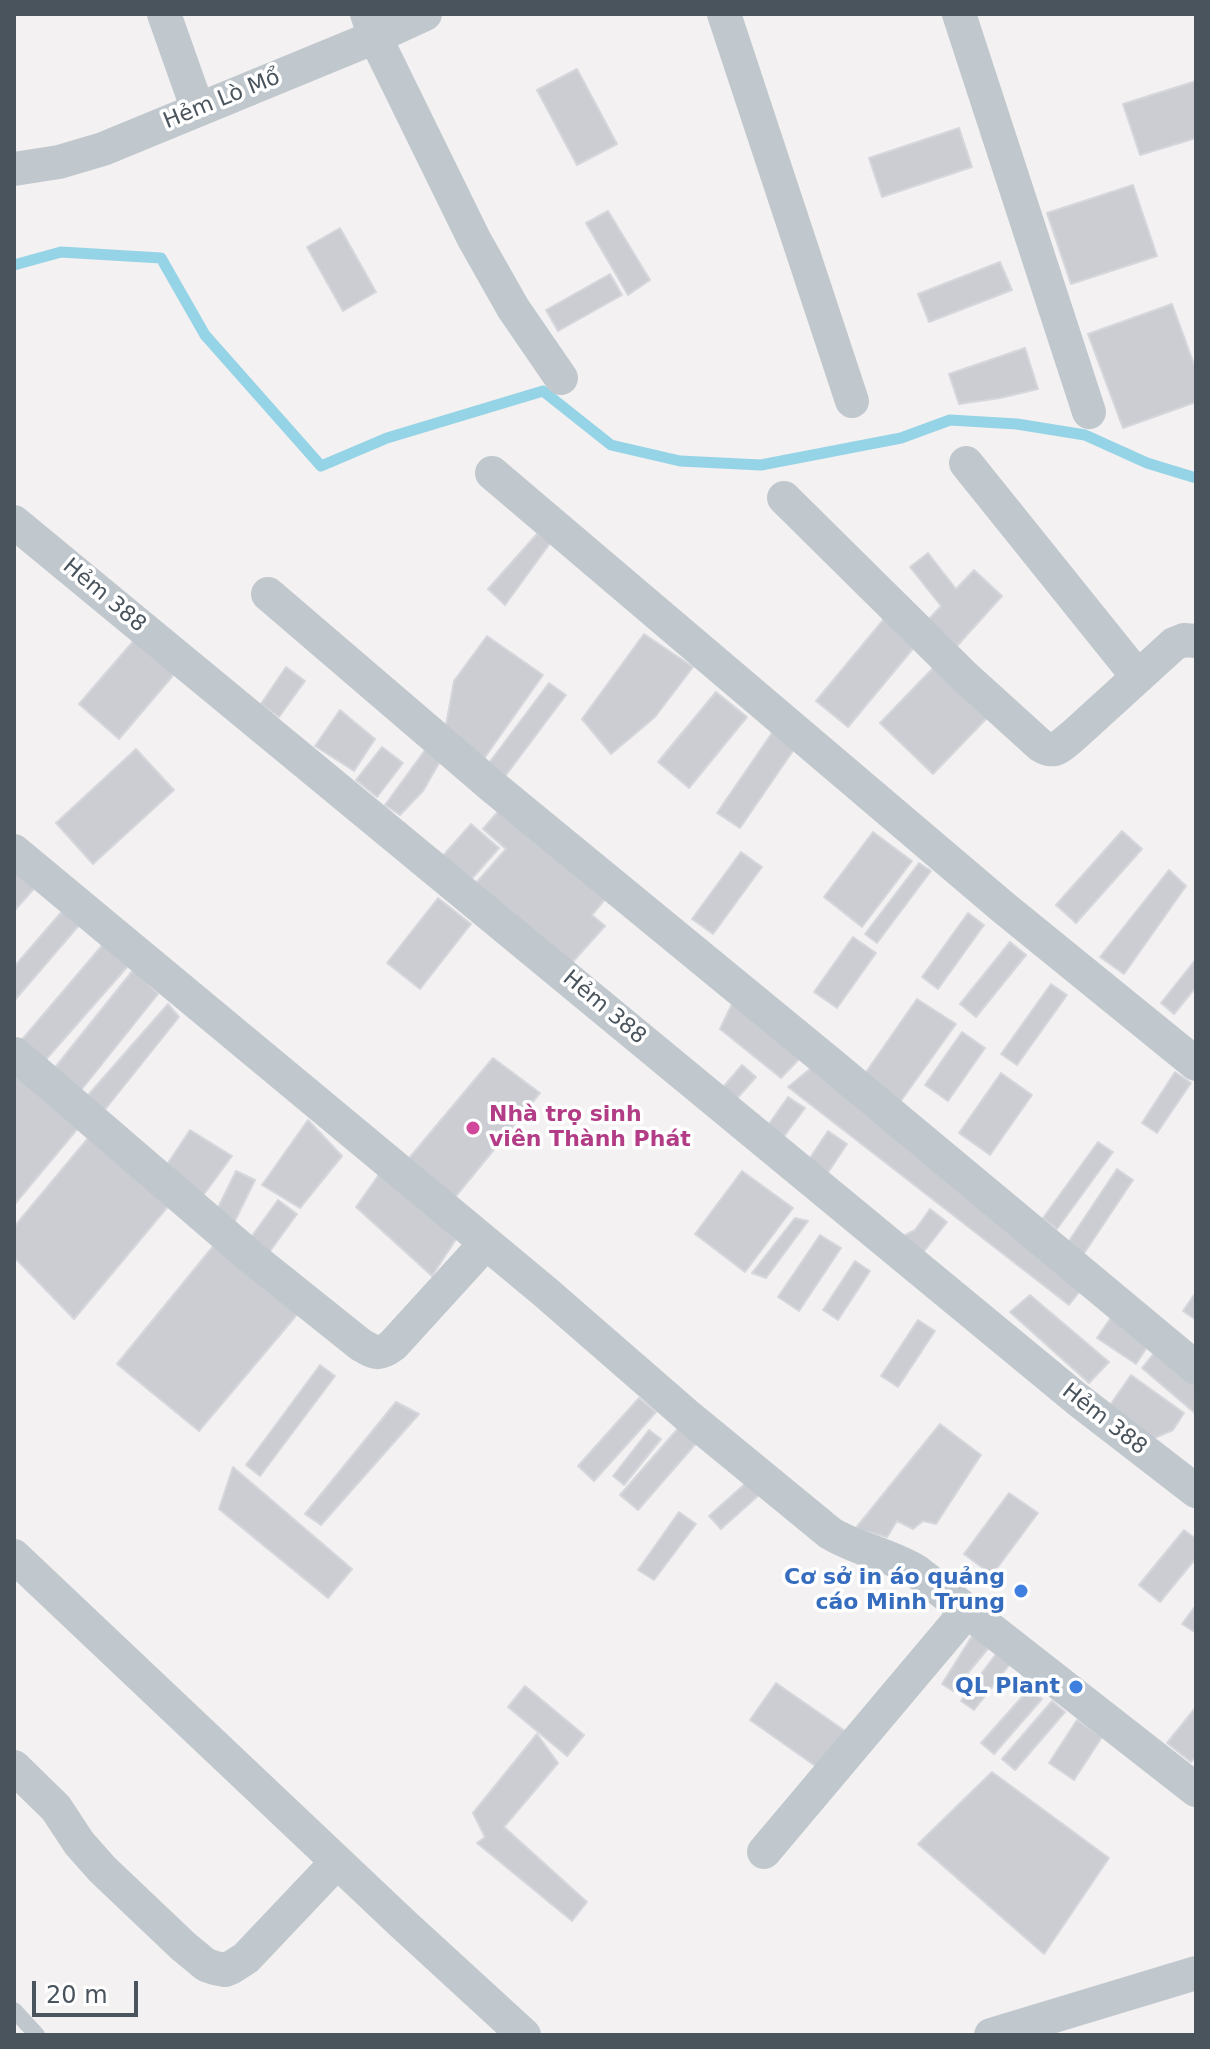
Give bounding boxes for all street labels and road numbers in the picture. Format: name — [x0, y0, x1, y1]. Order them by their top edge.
street label: Hẻm Lò Mổ — [160, 65, 284, 135]
street label: Hẻm 388 — [57, 554, 151, 638]
street label: Hẻm 388 — [557, 966, 651, 1050]
street label: Hẻm 388 — [1056, 1379, 1152, 1461]

